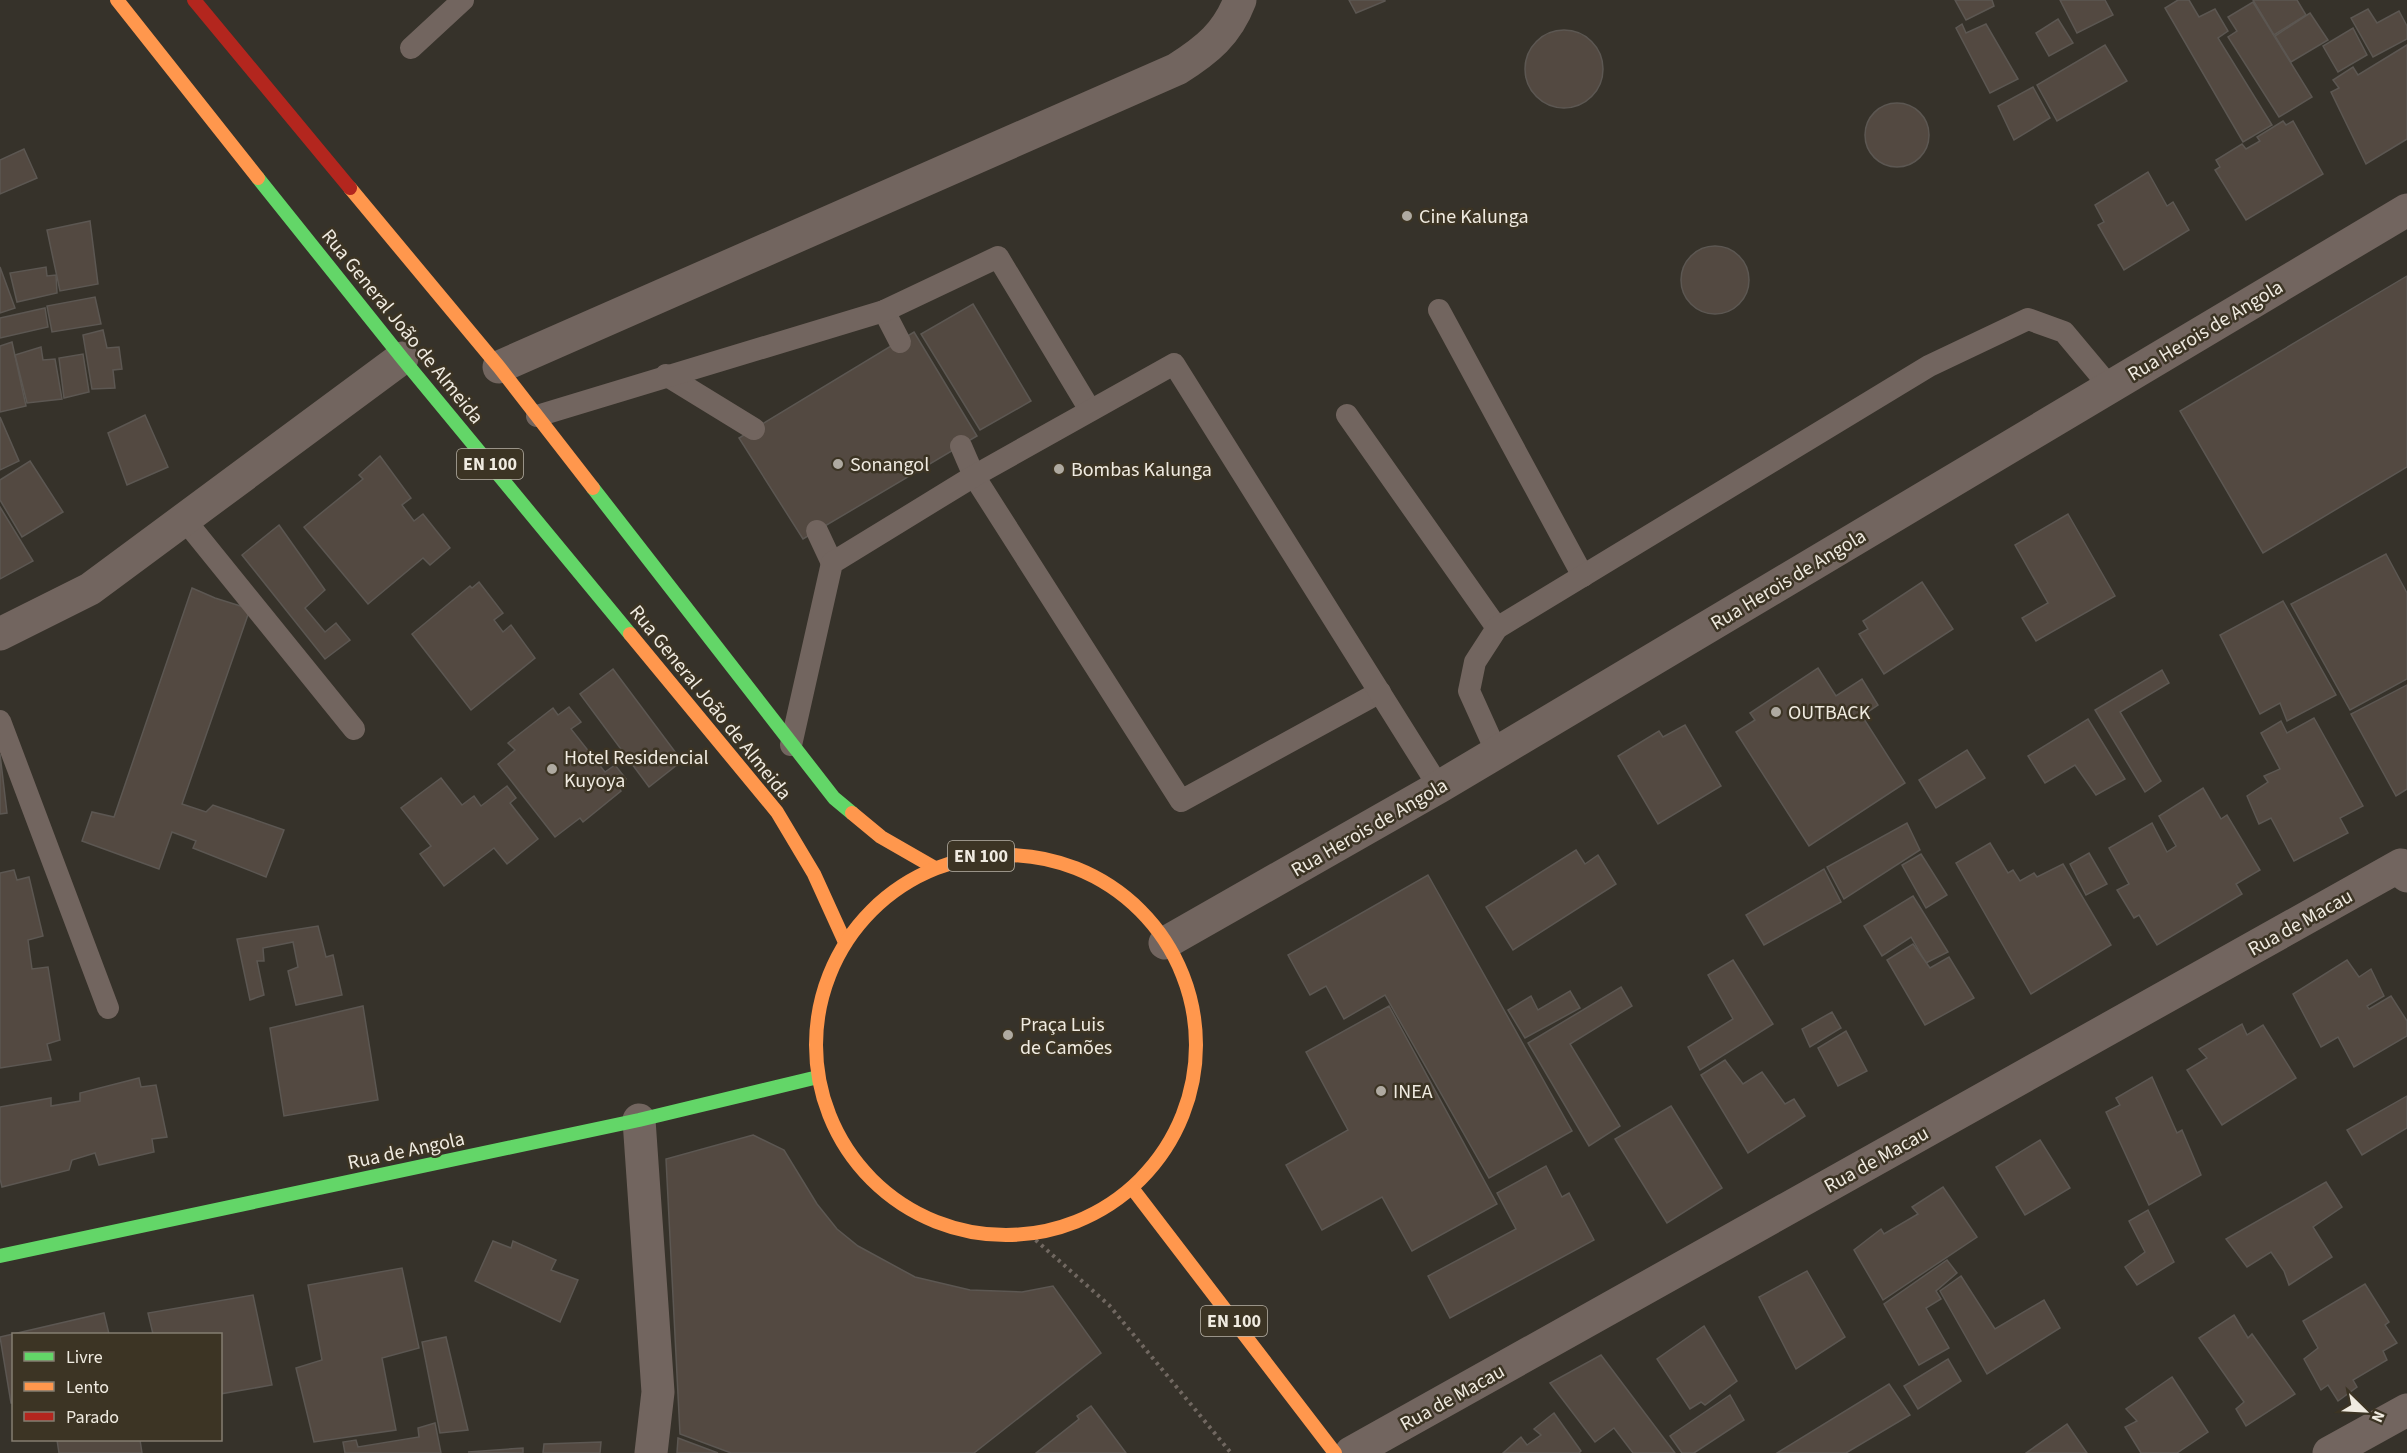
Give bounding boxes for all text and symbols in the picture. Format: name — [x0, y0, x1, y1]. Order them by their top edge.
place label: Cine Kalunga — [1419, 203, 1529, 231]
marker: Cine Kalunga — [1400, 209, 1414, 223]
street label: Rua General João de Almeida — [315, 223, 490, 430]
street label: Rua Herois de Angola — [2123, 273, 2289, 388]
road number: EN 100 — [457, 449, 523, 479]
place label: Sonangol — [850, 451, 929, 479]
place label: Bombas Kalunga — [1071, 456, 1212, 484]
marker: Sonangol — [831, 457, 845, 471]
marker: Bombas Kalunga — [1052, 462, 1066, 476]
street label: Rua Herois de Angola — [1706, 522, 1872, 637]
street label: Rua General João de Almeida — [623, 599, 798, 806]
place label: OUTBACK — [1788, 699, 1871, 727]
marker: OUTBACK — [1769, 705, 1783, 719]
place label: Hotel Residencial Kuyoya — [564, 744, 709, 795]
marker: Hotel Residencial Kuyoya — [545, 762, 559, 776]
street label: Rua Herois de Angola — [1286, 772, 1453, 884]
road number: EN 100 — [948, 841, 1014, 871]
street label: Rua de Macau — [2243, 883, 2358, 963]
place label: Praça Luis de Camões — [1020, 1011, 1112, 1062]
marker: Praça Luis de Camões — [1001, 1028, 1015, 1042]
place label: INEA — [1393, 1078, 1433, 1106]
marker: INEA — [1374, 1084, 1388, 1098]
street label: Rua de Macau — [1819, 1120, 1934, 1200]
street label: Rua de Angola — [345, 1125, 467, 1177]
road number: EN 100 — [1201, 1306, 1267, 1336]
legend — [12, 1333, 222, 1441]
text: Livre — [66, 1345, 103, 1370]
street label: Rua de Macau — [1395, 1358, 1510, 1438]
text: Lento — [66, 1375, 109, 1400]
north arrow — [2335, 1381, 2395, 1441]
text: Parado — [66, 1405, 119, 1430]
text: N — [2366, 1407, 2390, 1426]

